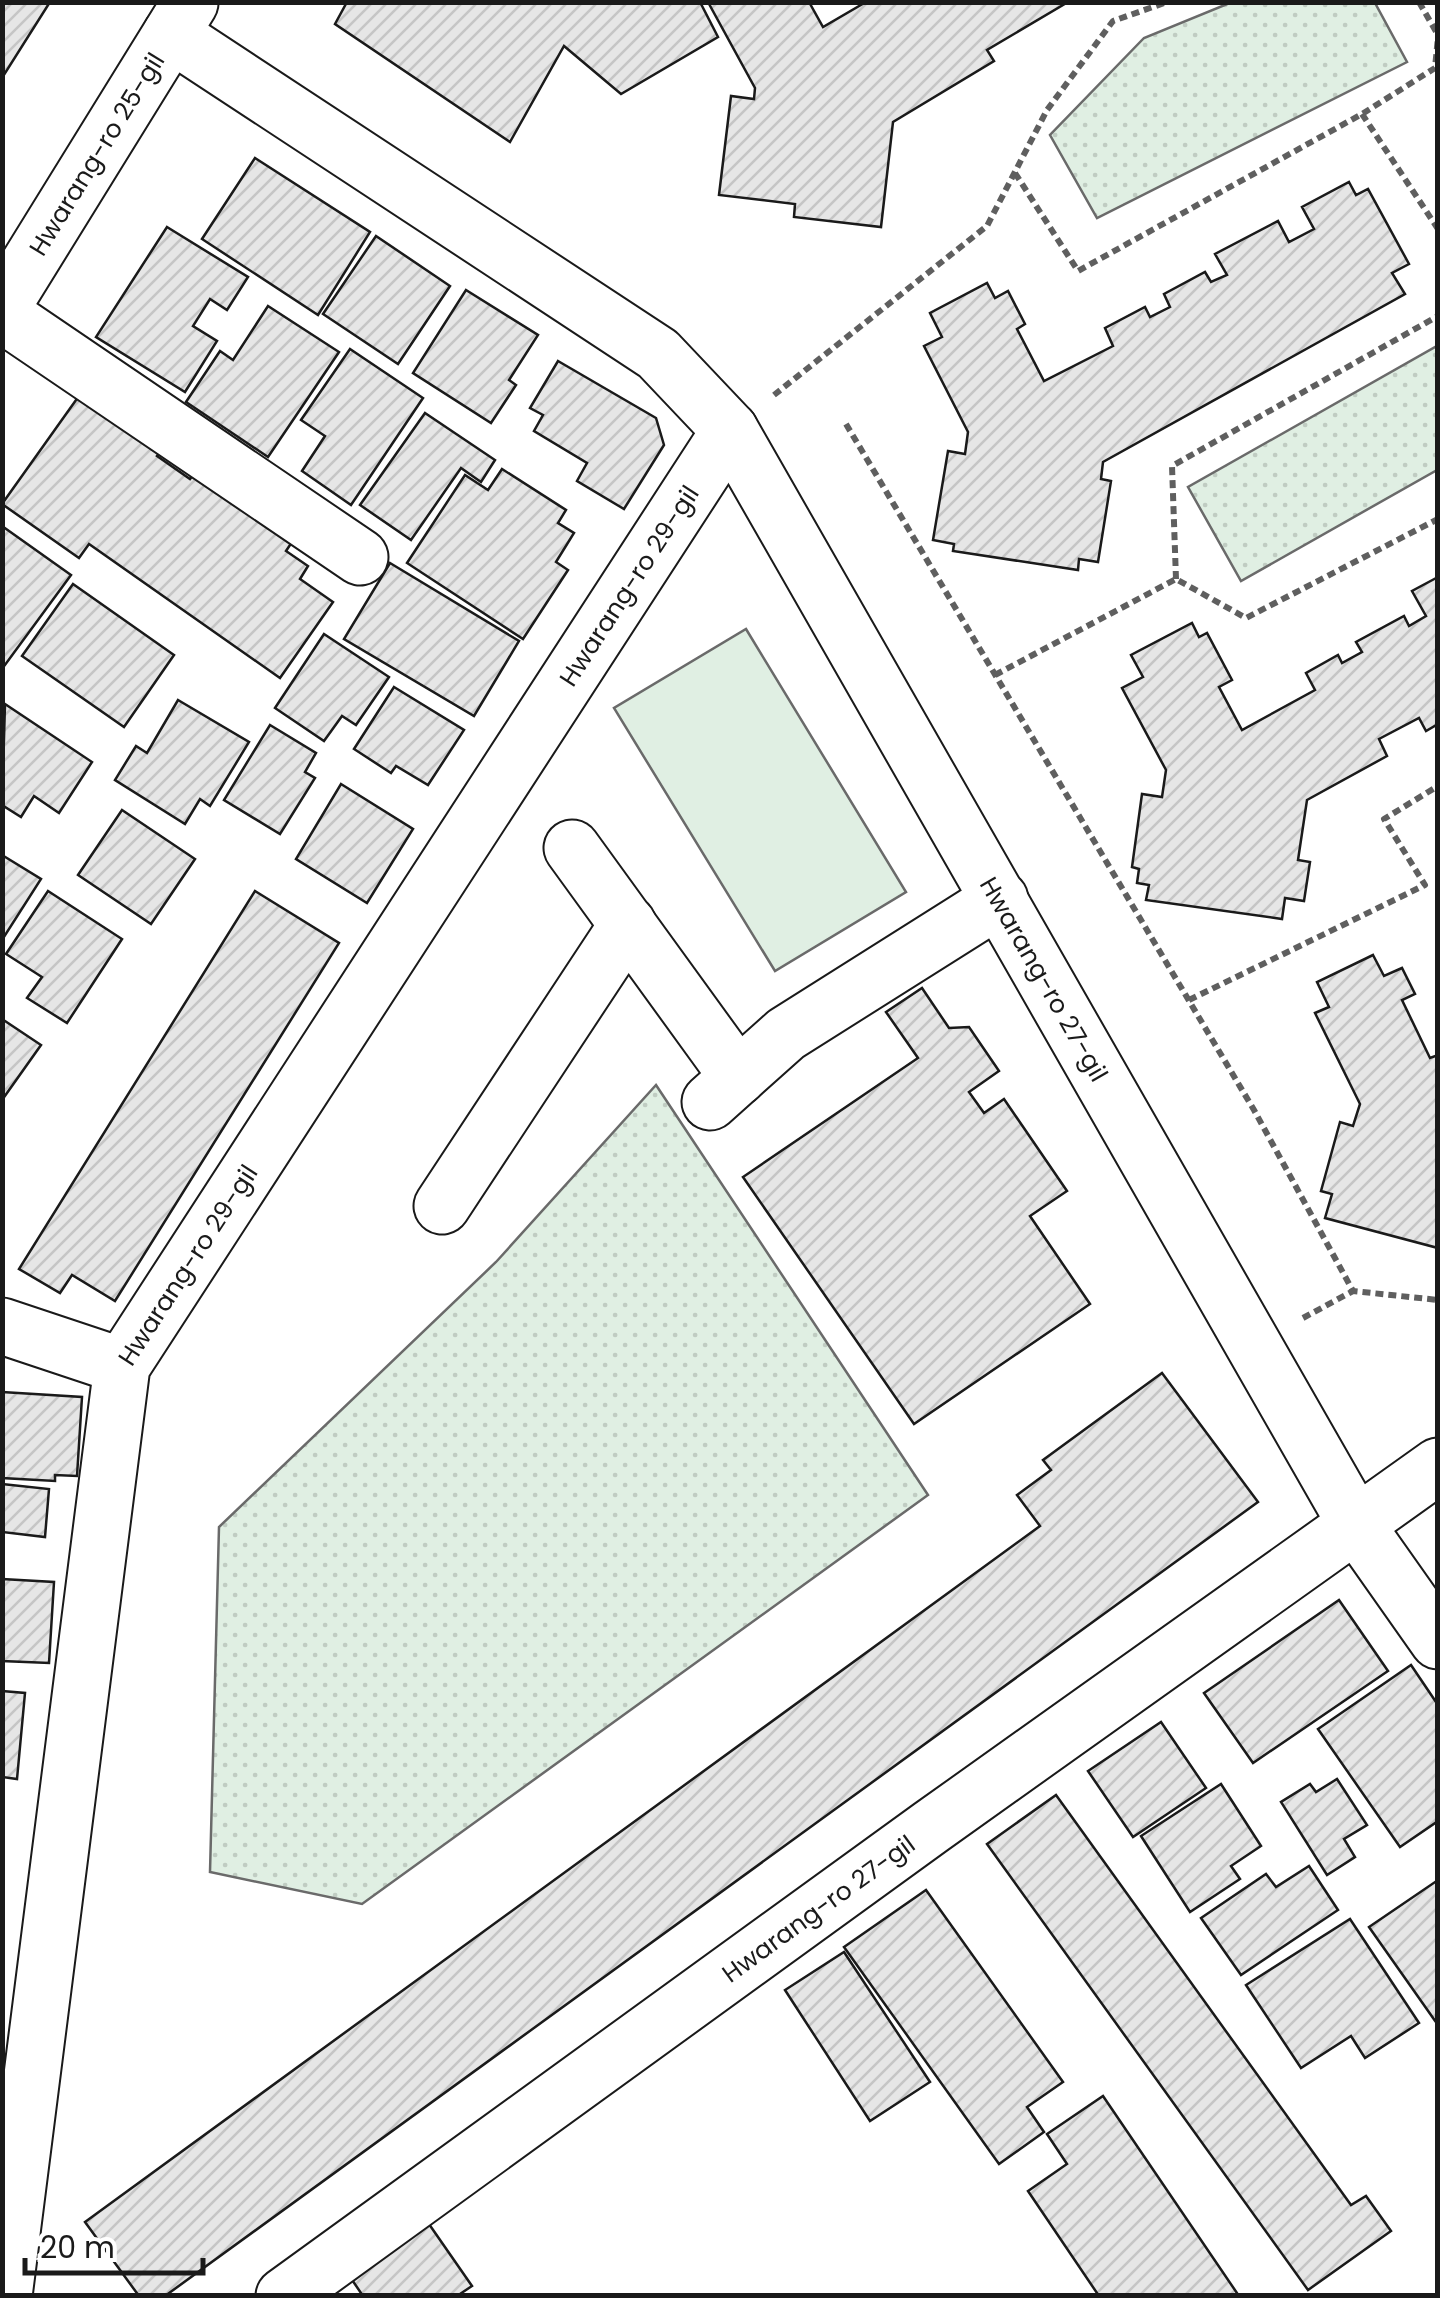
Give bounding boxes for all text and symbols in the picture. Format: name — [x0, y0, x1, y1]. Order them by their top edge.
street label: Hwarang-ro 25-gil — [21, 46, 173, 262]
street label: Hwarang-ro 29-gil — [551, 478, 707, 693]
street label: Hwarang-ro 27-gil — [972, 870, 1117, 1088]
street label: Hwarang-ro 29-gil — [110, 1158, 266, 1372]
street label: Hwarang-ro 27-gil — [715, 1827, 922, 1991]
scale bar — [25, 2213, 202, 2275]
text: 20 m — [40, 2226, 115, 2269]

